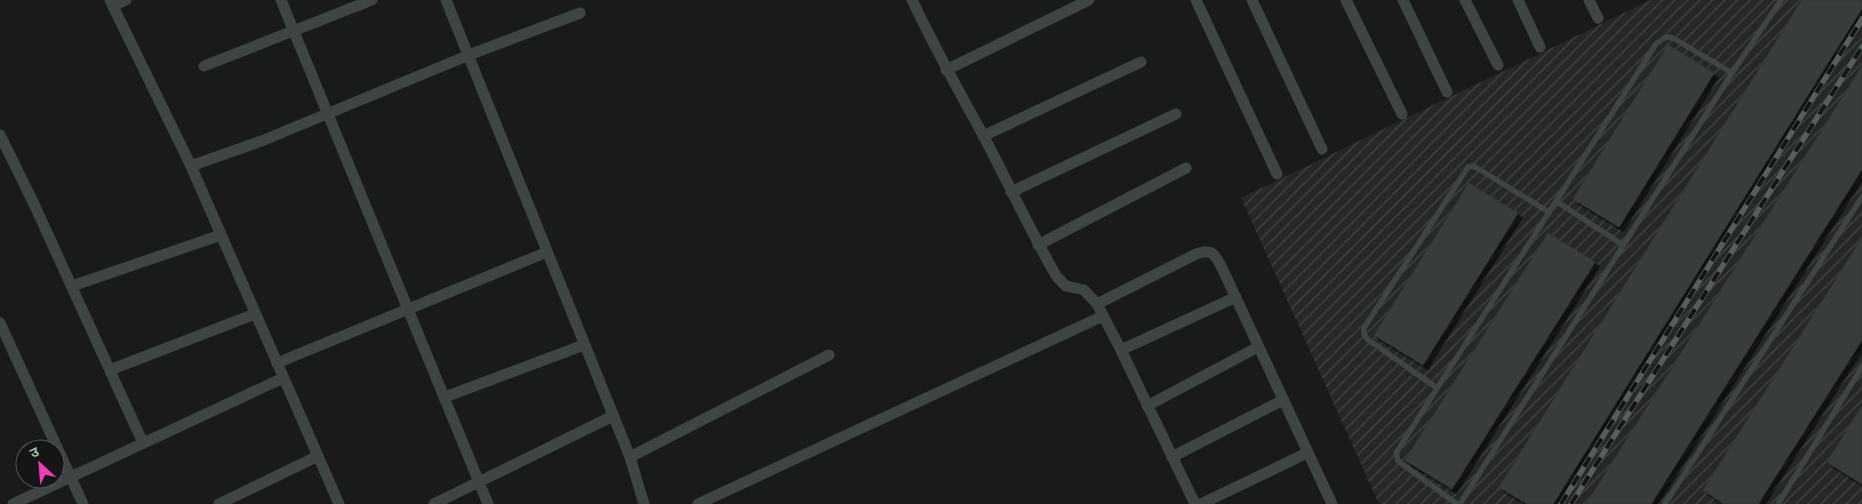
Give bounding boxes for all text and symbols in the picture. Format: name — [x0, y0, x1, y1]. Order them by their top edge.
north arrow — [15, 439, 65, 489]
text: उ — [27, 443, 43, 462]

